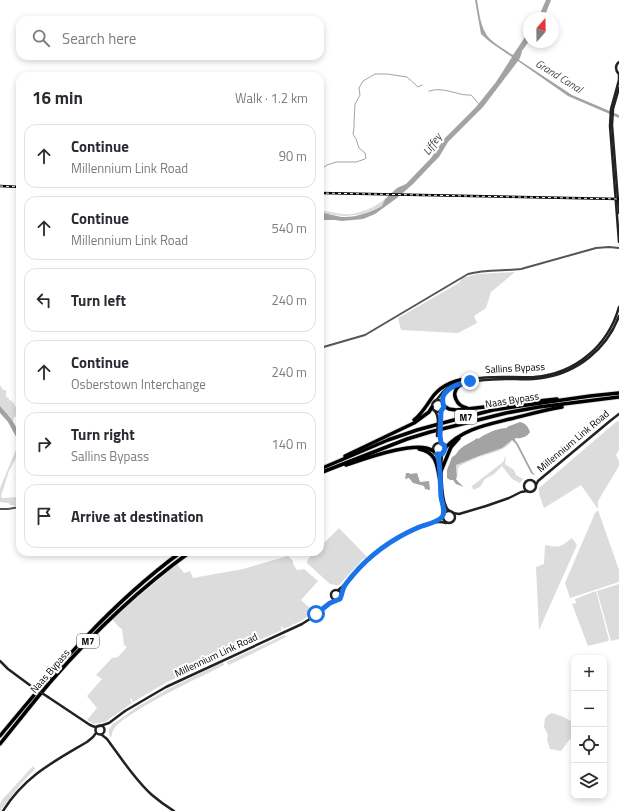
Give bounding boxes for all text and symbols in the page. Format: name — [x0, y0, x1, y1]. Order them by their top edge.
north arrow — [523, 12, 559, 48]
search box — [16, 16, 324, 60]
icon: search — [30, 27, 52, 49]
text: Search here — [62, 27, 136, 50]
water label: Grand Canal — [532, 55, 587, 98]
text: 16 min — [32, 85, 83, 111]
text: Walk · 1.2 km — [235, 88, 308, 108]
water label: Liffey — [419, 129, 446, 158]
text: Continue — [71, 135, 129, 158]
icon: ahead — [33, 145, 55, 167]
text: 90 m — [279, 146, 307, 166]
text: Millennium Link Road — [71, 158, 188, 178]
text: Continue — [71, 207, 129, 230]
icon: ahead — [33, 217, 55, 239]
text: 540 m — [271, 218, 307, 238]
text: Millennium Link Road — [71, 230, 188, 250]
icon: left — [33, 289, 55, 311]
text: Turn left — [71, 289, 126, 312]
text: 240 m — [271, 290, 307, 310]
text: Continue — [71, 351, 129, 374]
street label: Sallins Bypass — [485, 359, 546, 377]
icon: ahead — [33, 361, 55, 383]
text: 240 m — [271, 362, 307, 382]
route end — [461, 372, 479, 390]
text: Osberstown Interchange — [71, 374, 206, 394]
street label: Naas Bypass — [484, 388, 540, 412]
street label: Millennium Link Road — [534, 406, 612, 476]
road number: M7 — [455, 410, 477, 424]
text: Turn right — [71, 423, 135, 446]
icon: right — [33, 433, 55, 455]
text: 140 m — [271, 434, 307, 454]
text: Sallins Bypass — [71, 446, 149, 466]
icon: arrive — [33, 505, 55, 527]
text: Arrive at destination — [71, 505, 204, 528]
route start — [307, 605, 325, 623]
street label: Millennium Link Road — [172, 629, 260, 681]
road number: M7 — [77, 634, 99, 648]
street label: Naas Bypass — [27, 645, 74, 696]
map controls — [571, 655, 607, 799]
button: + — [571, 655, 607, 691]
button: − — [571, 691, 607, 727]
button: locate — [571, 727, 607, 763]
button: layers — [571, 763, 607, 799]

